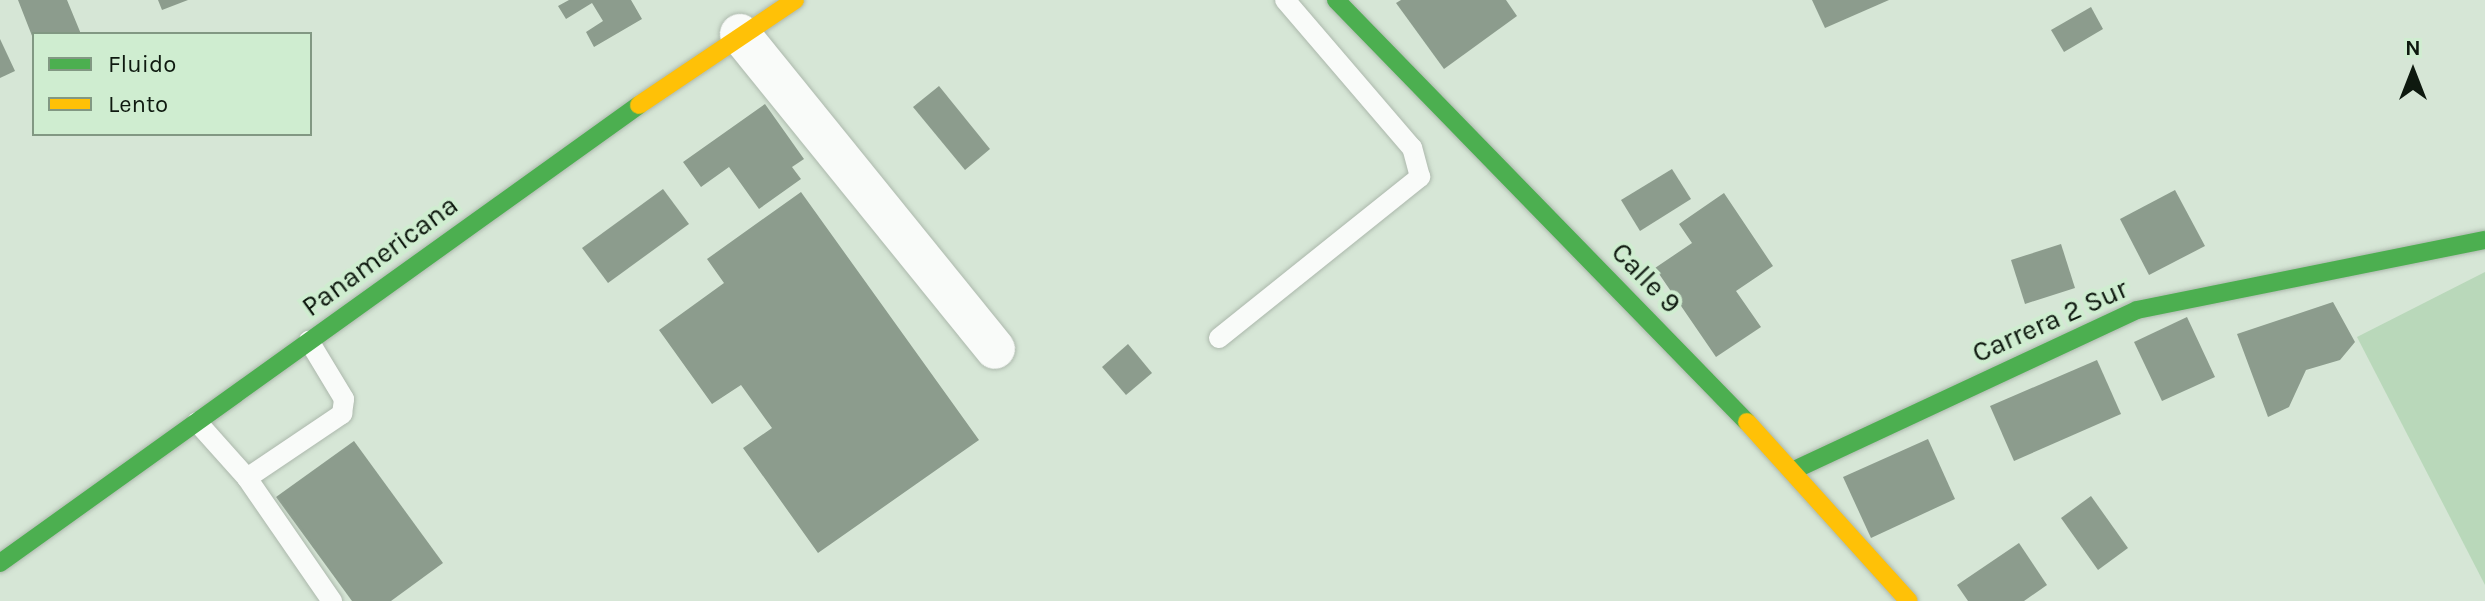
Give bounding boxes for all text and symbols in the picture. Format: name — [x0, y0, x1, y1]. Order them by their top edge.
legend — [32, 32, 312, 136]
north arrow — [2373, 32, 2453, 112]
text: N — [2405, 35, 2421, 61]
text: Fluido — [108, 50, 176, 78]
text: Lento — [108, 90, 168, 118]
street label: Panamericana — [296, 188, 464, 324]
street label: Calle 9 — [1604, 236, 1688, 320]
street label: Carrera 2 Sur — [1967, 272, 2133, 370]

